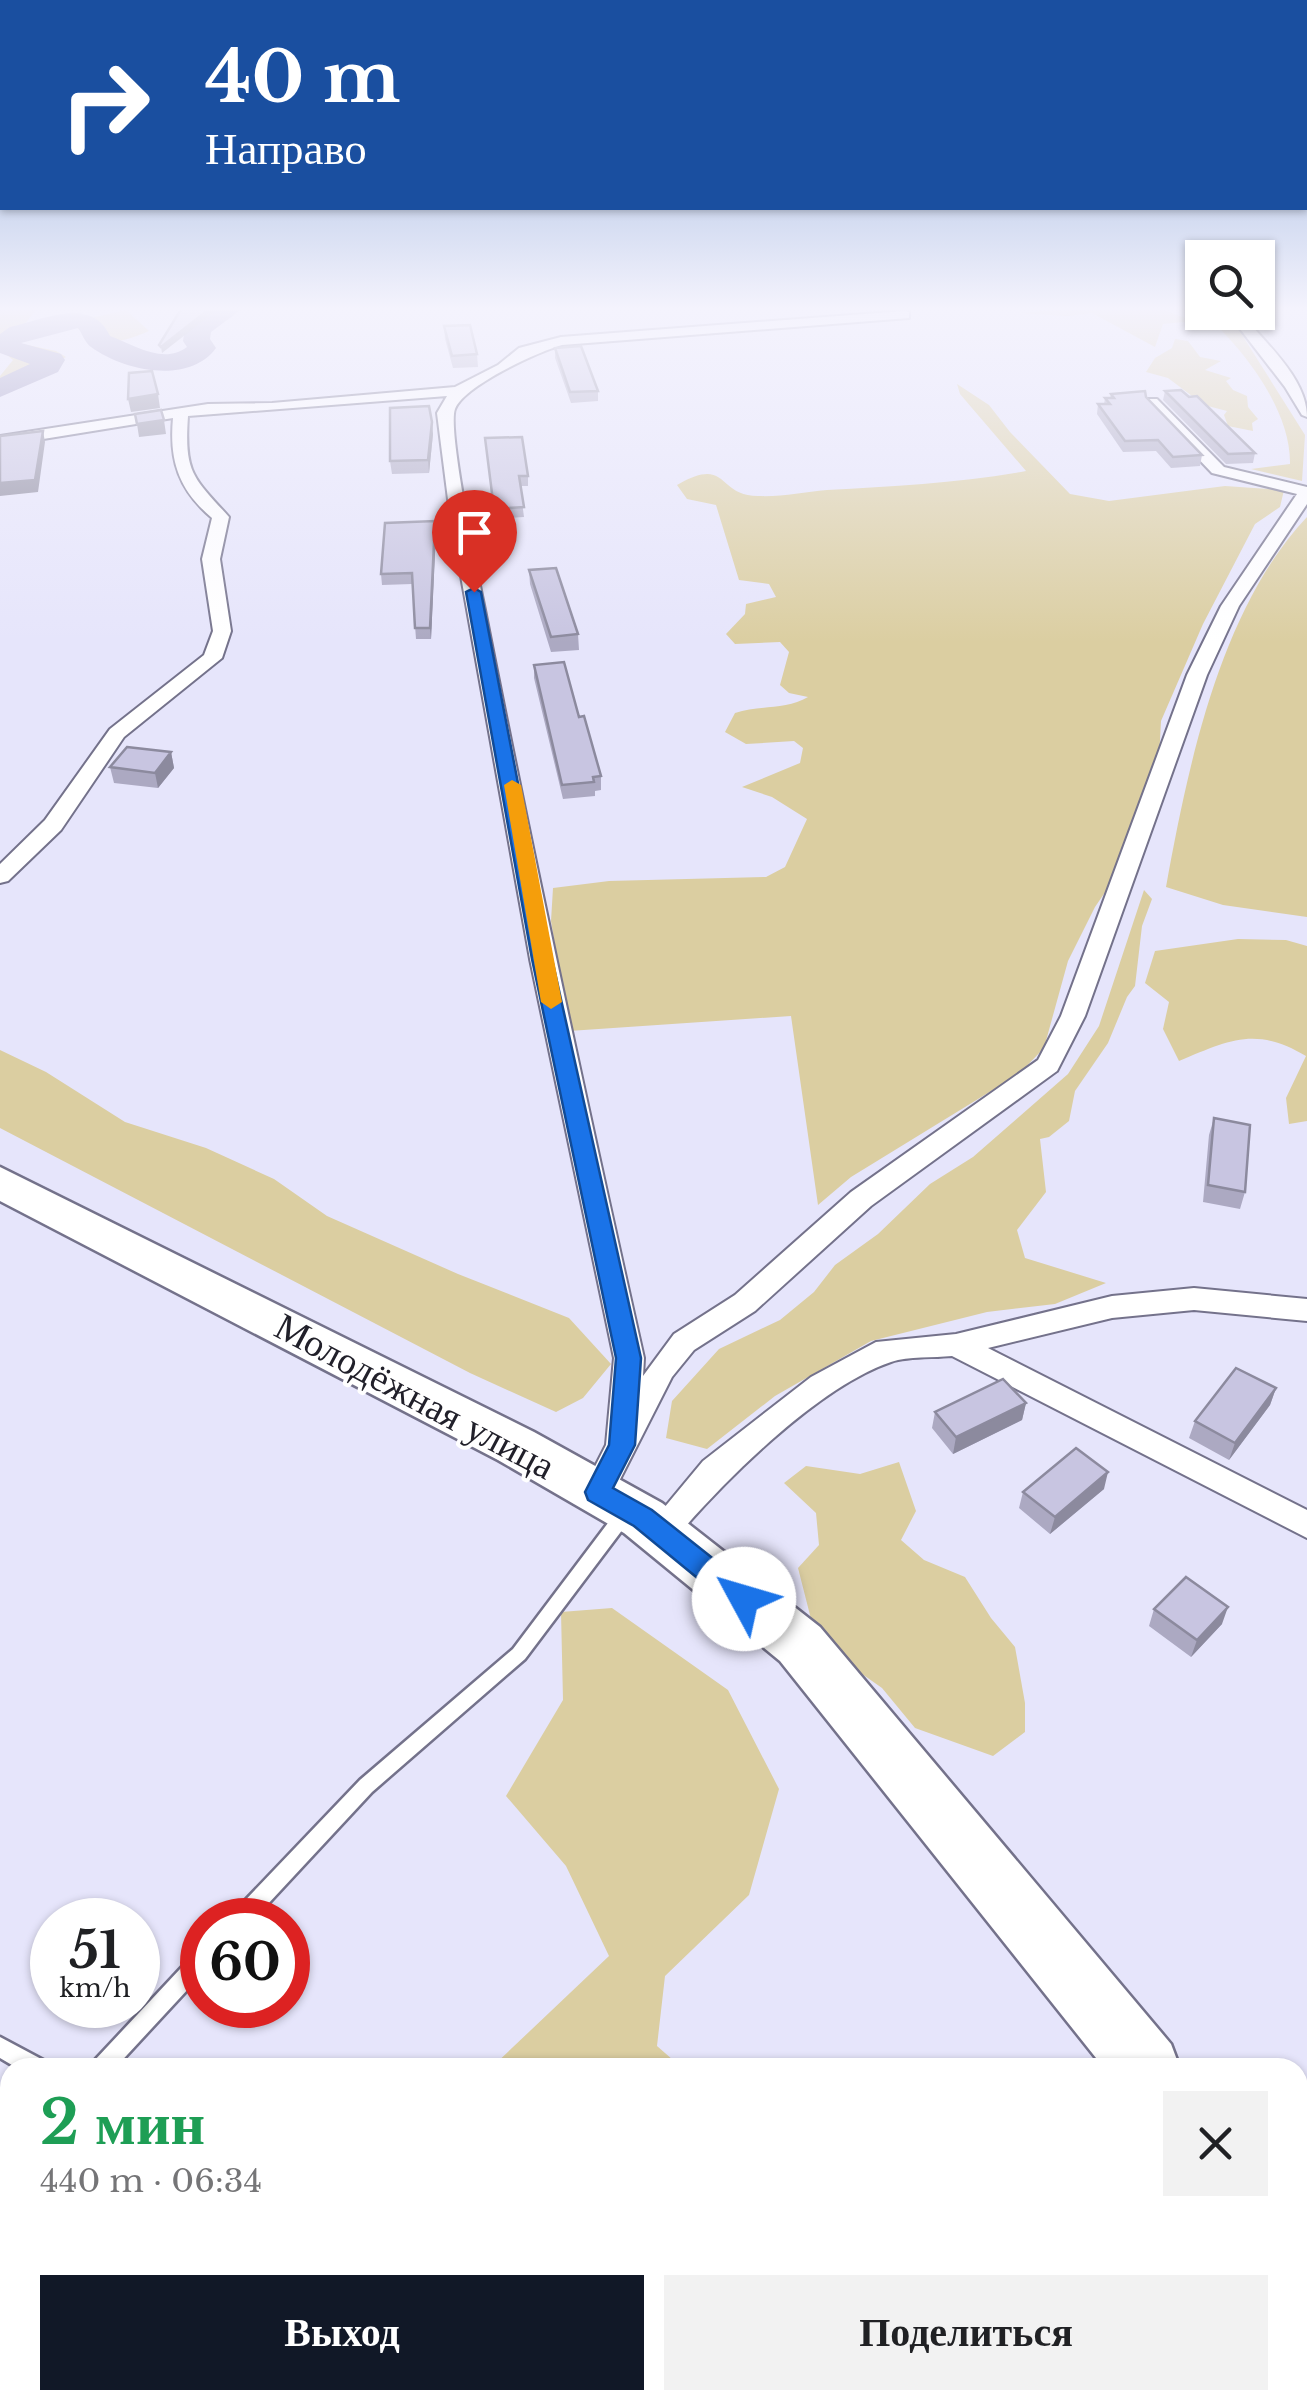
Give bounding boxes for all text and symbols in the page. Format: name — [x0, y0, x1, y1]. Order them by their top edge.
text: 40 m — [205, 34, 400, 121]
icon: right — [40, 40, 170, 170]
text: Направо — [205, 120, 367, 176]
map controls — [1185, 240, 1275, 330]
button: search — [1185, 240, 1275, 330]
pin — [432, 490, 517, 593]
icon: arrive — [447, 505, 502, 560]
street label: Молодёжная улица — [267, 1302, 563, 1489]
position arrow — [692, 1547, 796, 1651]
speed limit sign: 60 — [180, 1898, 310, 2028]
text: 51 — [69, 1919, 121, 1982]
text: km/h — [60, 1973, 130, 2004]
text: 2 мин — [40, 2086, 205, 2160]
button: close — [1163, 2091, 1268, 2196]
text: 440 m · 06:34 — [40, 2161, 262, 2201]
button: Выход — [40, 2275, 644, 2390]
button: Поделиться — [664, 2275, 1268, 2390]

